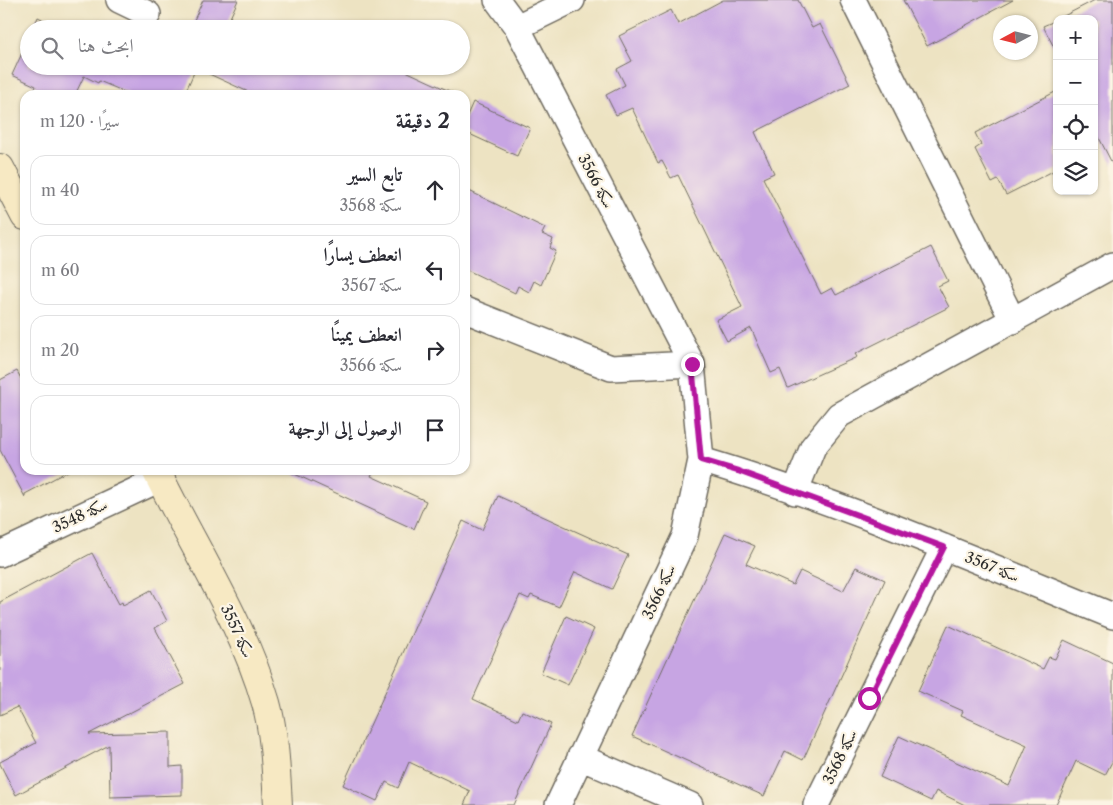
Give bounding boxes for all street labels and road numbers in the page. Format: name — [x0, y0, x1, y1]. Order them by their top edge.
street label: سكة 3566 — [574, 150, 619, 211]
street label: سكة 3548 — [49, 495, 110, 537]
street label: سكة 3567 — [962, 547, 1022, 586]
street label: سكة 3566 — [638, 561, 680, 622]
street label: سكة 3557 — [217, 601, 258, 660]
street label: سكة 3568 — [818, 726, 861, 787]

